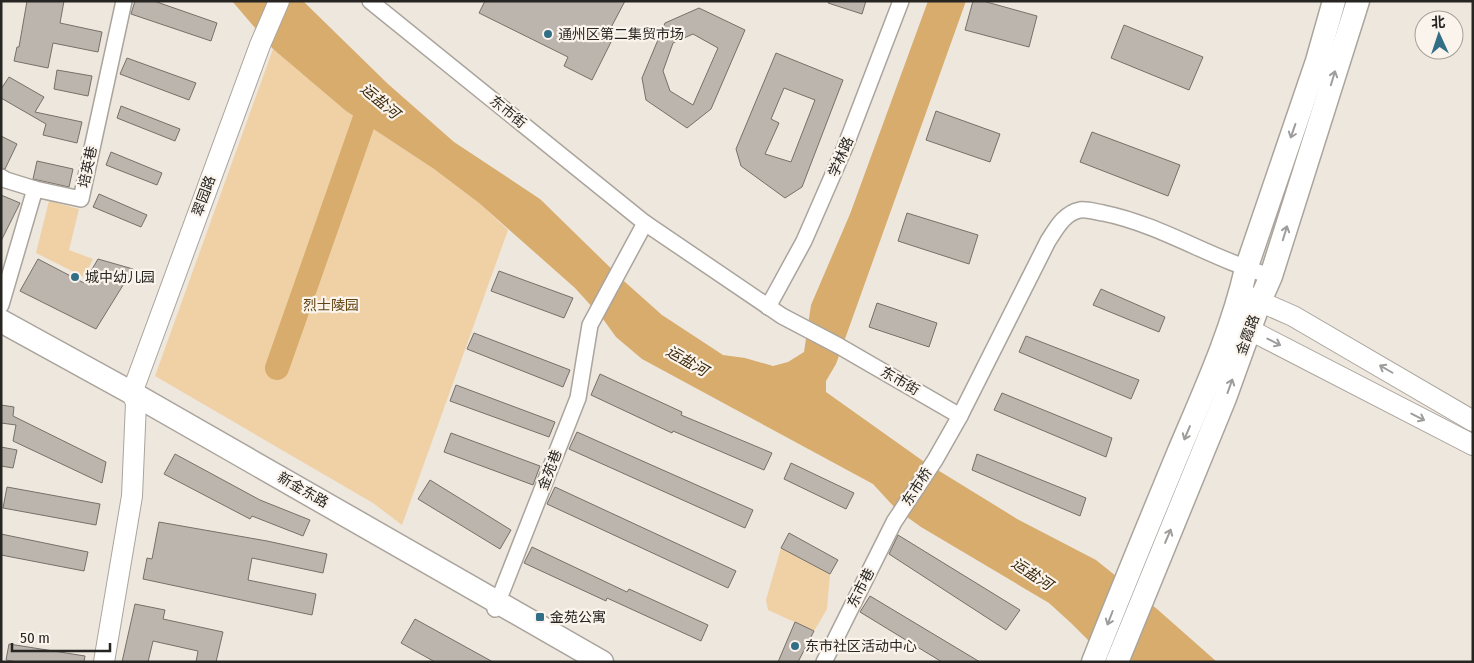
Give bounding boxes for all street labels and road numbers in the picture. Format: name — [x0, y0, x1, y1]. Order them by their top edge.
street label: 东市街 — [486, 92, 530, 132]
street label: 学林路 — [825, 134, 857, 180]
street label: 培英巷 — [75, 145, 101, 189]
street label: 翠园路 — [189, 173, 219, 219]
street label: 金霞路 — [1233, 312, 1263, 358]
street label: 东市街 — [878, 363, 922, 399]
street label: 金苑巷 — [535, 447, 565, 493]
street label: 东市桥 — [898, 465, 936, 509]
street label: 新金东路 — [275, 469, 331, 511]
street label: 东市巷 — [844, 565, 878, 611]

